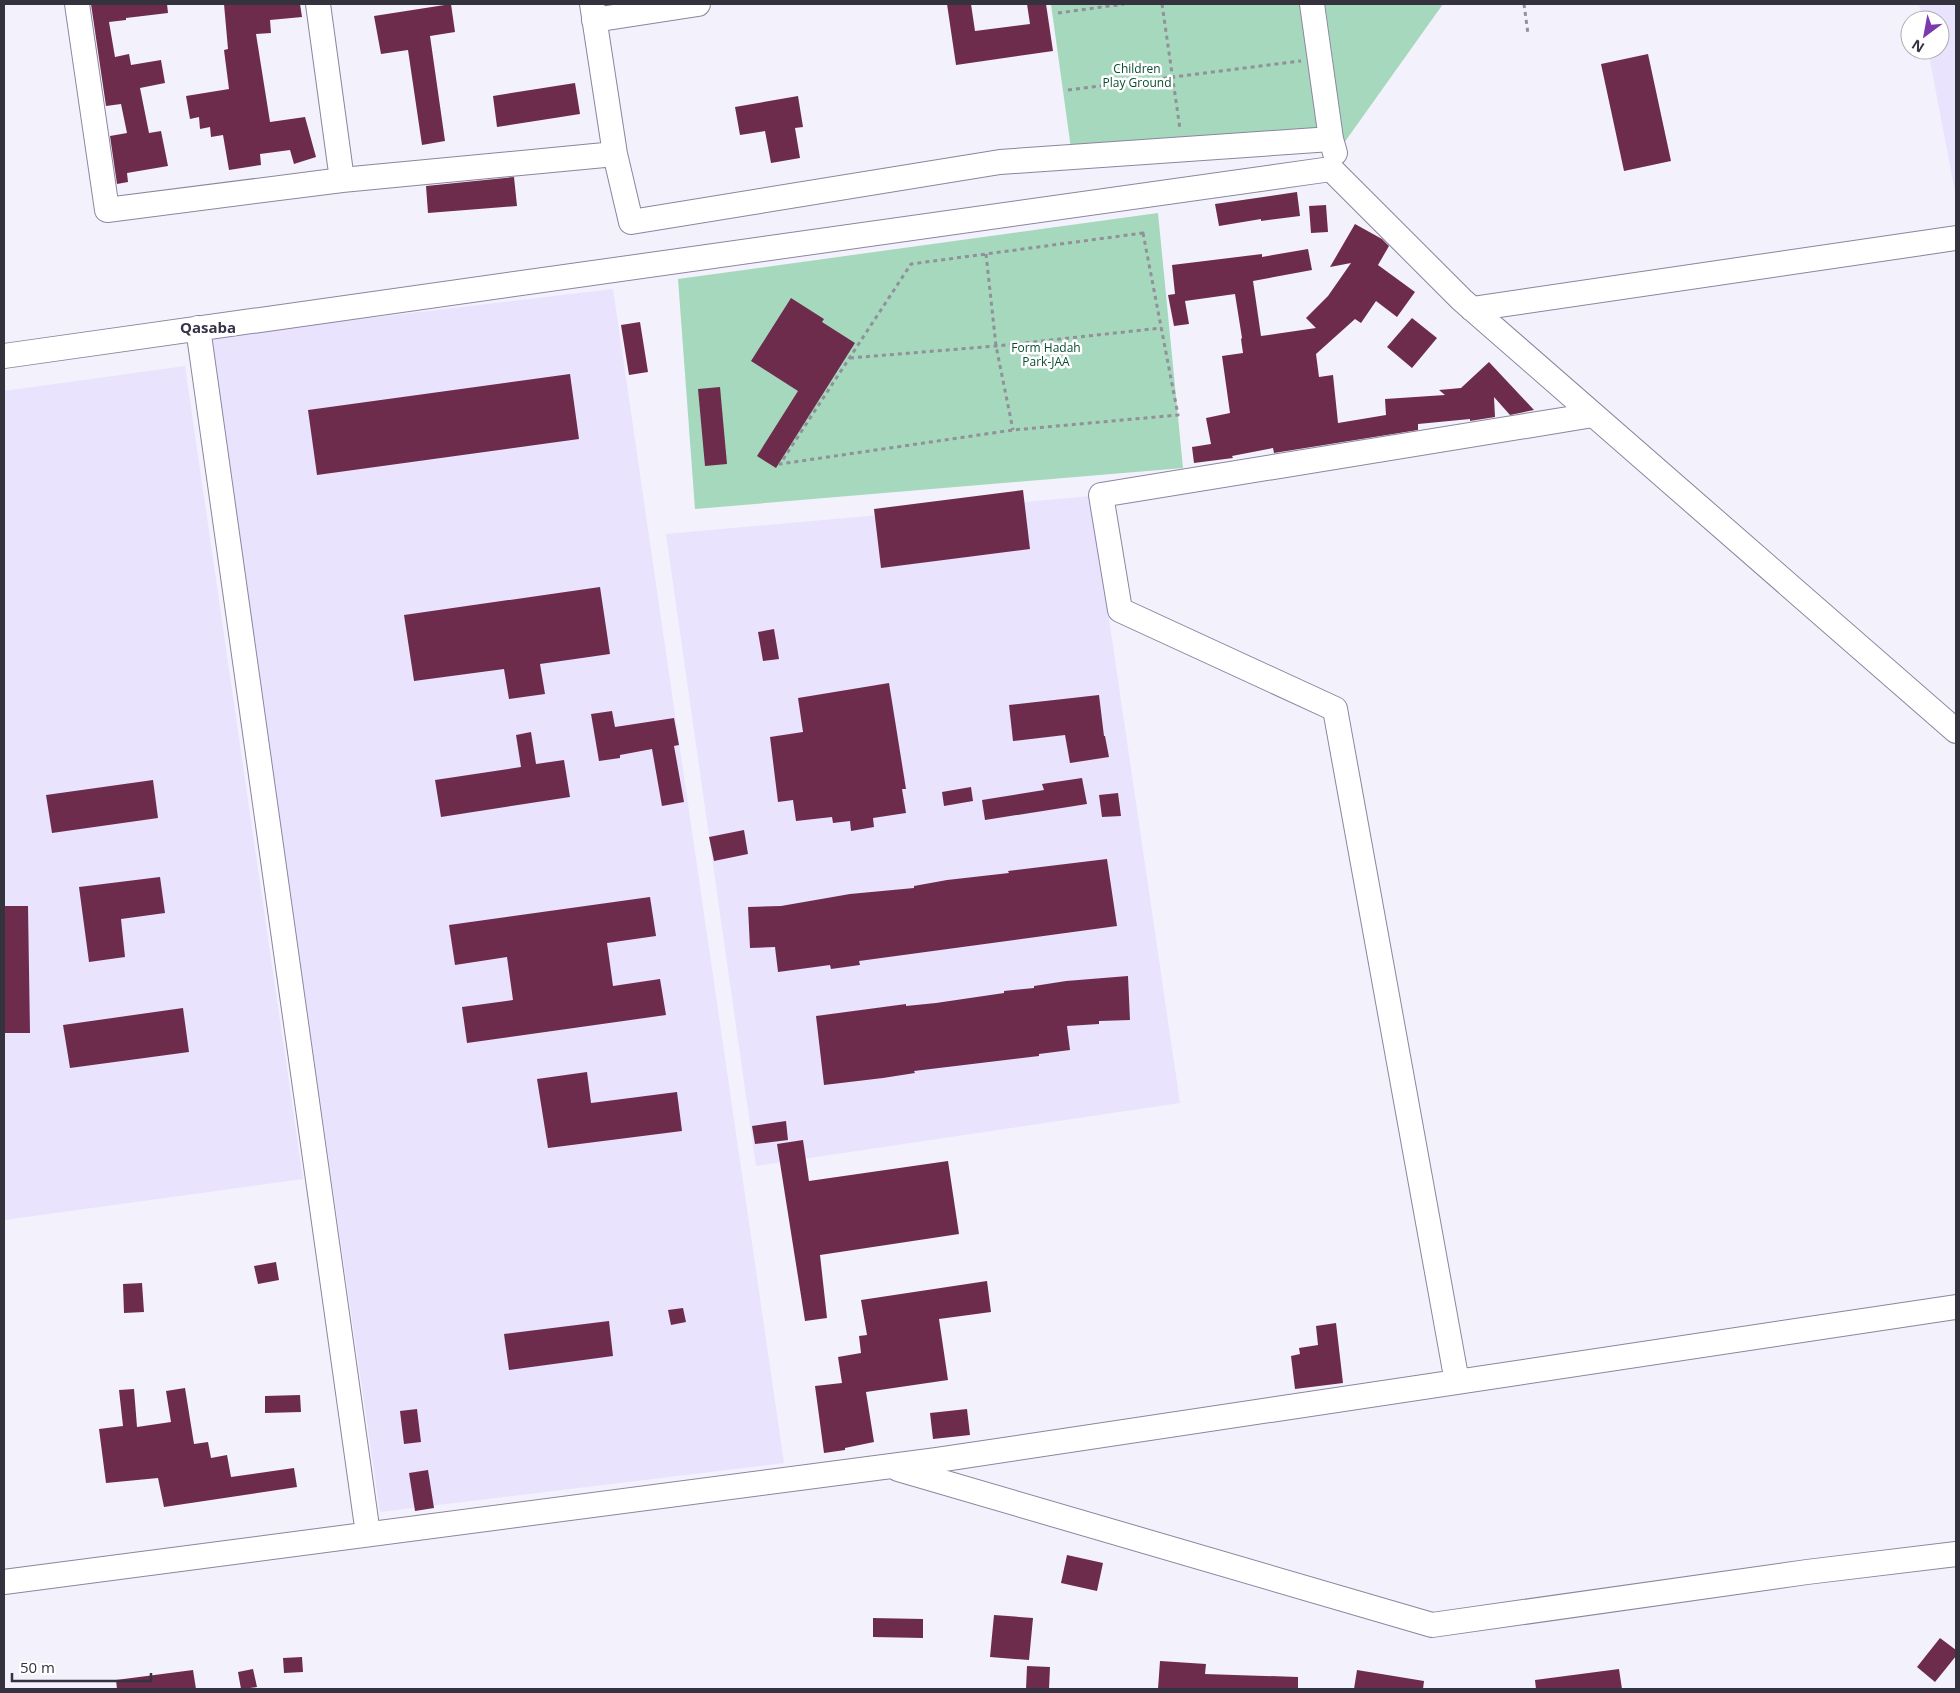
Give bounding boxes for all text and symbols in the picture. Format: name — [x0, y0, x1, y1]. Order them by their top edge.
north arrow — [1900, 10, 1950, 60]
text: N — [1908, 35, 1928, 58]
park label: Children Play Ground — [1103, 60, 1171, 91]
district label: Qasaba — [180, 317, 236, 337]
park label: Form Hadah Park-JAA — [1011, 339, 1081, 370]
scale bar — [12, 1650, 151, 1682]
text: 50 m — [20, 1657, 55, 1677]

